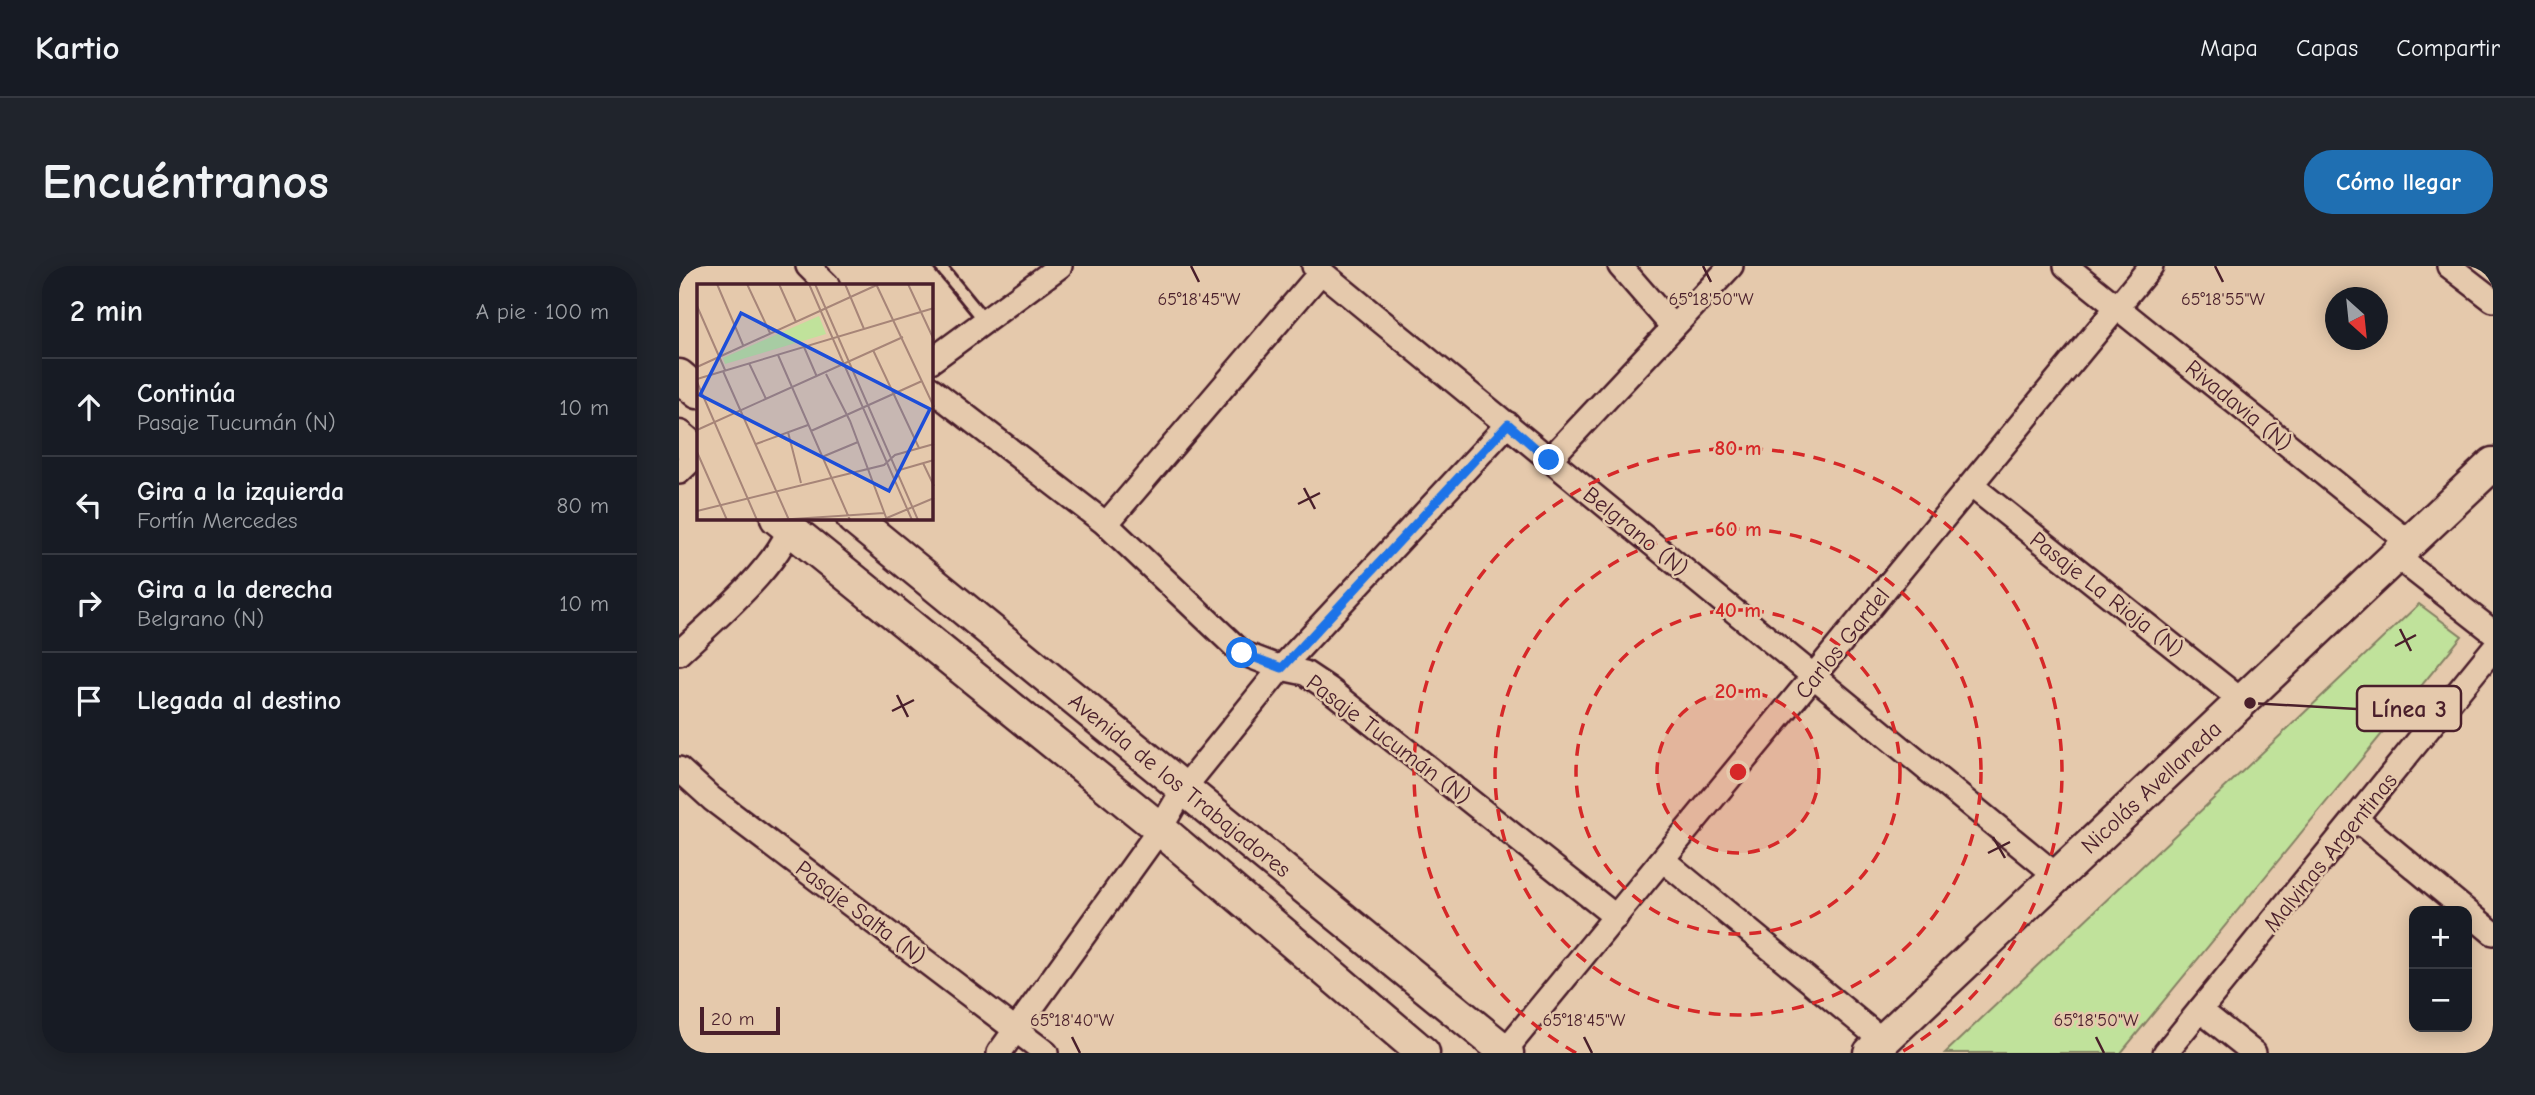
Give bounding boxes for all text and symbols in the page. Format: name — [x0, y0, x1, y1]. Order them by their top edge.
text: Kartio — [35, 29, 120, 67]
text: Mapa — [2200, 34, 2258, 62]
text: Capas — [2296, 34, 2358, 62]
text: Compartir — [2396, 34, 2500, 62]
button: Cómo llegar — [2304, 150, 2493, 214]
text: Encuéntranos — [42, 154, 329, 210]
inset map — [697, 284, 933, 520]
north arrow — [2325, 287, 2388, 350]
text: 65°18'45"W — [1158, 289, 1241, 310]
text: 65°18'50"W — [1668, 289, 1754, 310]
text: 65°18'55"W — [2181, 289, 2265, 310]
text: 2 min — [70, 294, 143, 329]
text: A pie · 100 m — [476, 298, 609, 325]
street label: Rivadavia (N) — [2180, 354, 2297, 457]
text: Continúa — [137, 379, 236, 409]
icon: ahead — [70, 388, 108, 426]
text: 10 m — [559, 394, 609, 421]
text: Pasaje Tucumán (N) — [137, 409, 336, 436]
text: 80 m — [1715, 436, 1761, 460]
route end — [1533, 444, 1564, 475]
text: Gira a la izquierda — [137, 477, 344, 507]
street label: Belgrano (N) — [1578, 481, 1694, 582]
icon: left — [70, 486, 108, 524]
text: 80 m — [556, 492, 609, 519]
text: Fortín Mercedes — [137, 507, 298, 534]
text: 60 m — [1714, 517, 1762, 541]
street label: Pasaje La Rioja (N) — [2025, 526, 2189, 663]
text: Gira a la derecha — [137, 575, 333, 605]
street label: Carlos Gardel — [1789, 582, 1895, 704]
icon: right — [70, 584, 108, 622]
text: 10 m — [559, 590, 609, 617]
text: 40 m — [1715, 598, 1761, 622]
text: Belgrano (N) — [137, 605, 264, 632]
route start — [1226, 637, 1257, 668]
street label: Pasaje Tucumán (N) — [1301, 669, 1476, 810]
text: 20 m — [1715, 679, 1761, 703]
icon: arrive — [70, 682, 108, 720]
text: Llegada al destino — [137, 686, 341, 716]
callout: Línea 3 — [2357, 686, 2461, 731]
street label: Avenida de los Trabajadores — [1063, 688, 1296, 883]
text: Línea 3 — [2371, 695, 2447, 723]
street label: Nicolás Avellaneda — [2076, 715, 2227, 859]
centre of rings — [1726, 760, 1750, 784]
street label: Malvinas Argentinas — [2258, 767, 2403, 937]
street label: Pasaje Salta (N) — [790, 855, 931, 970]
map controls — [2409, 906, 2472, 1032]
button: + — [2409, 906, 2472, 969]
button: − — [2409, 969, 2472, 1032]
scale bar — [700, 1004, 781, 1036]
text: 20 m — [711, 1008, 755, 1030]
text: 65°18'40"W — [1030, 1010, 1114, 1031]
text: 65°18'45"W — [1543, 1010, 1626, 1031]
text: 65°18'50"W — [2053, 1010, 2139, 1031]

